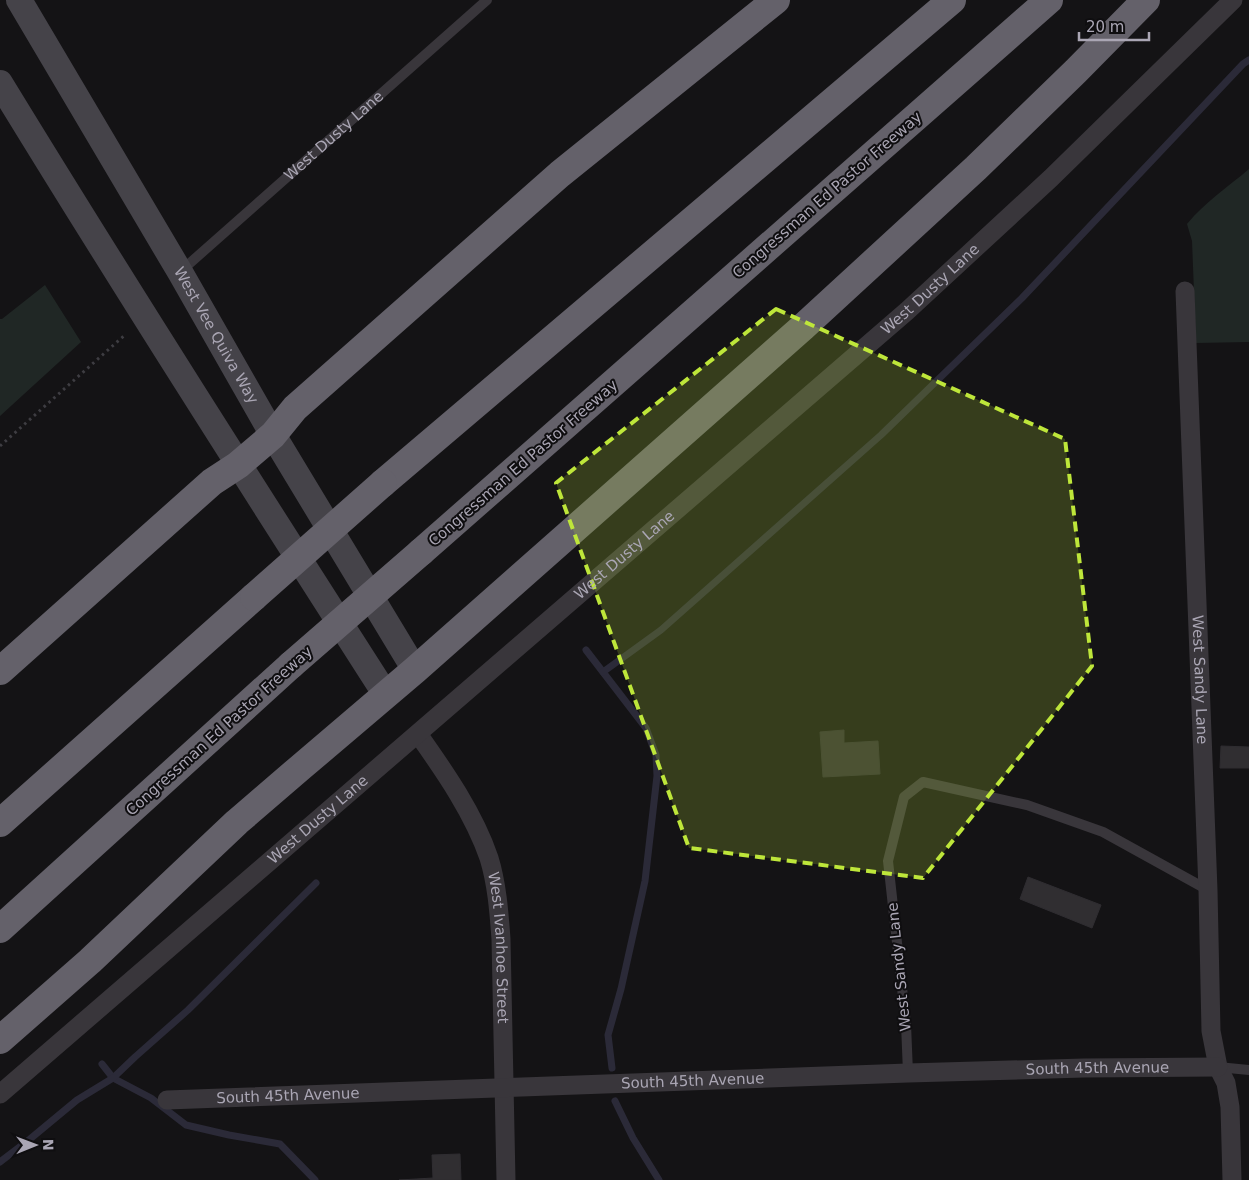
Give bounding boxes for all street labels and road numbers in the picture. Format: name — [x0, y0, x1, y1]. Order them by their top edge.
street label: West Dusty Lane — [280, 87, 387, 184]
street label: Congressman Ed Pastor Freeway — [729, 108, 925, 282]
street label: West Dusty Lane — [877, 240, 983, 338]
street label: West Vee Quiva Way — [170, 264, 262, 407]
street label: Congressman Ed Pastor Freeway — [425, 376, 621, 550]
street label: West Dusty Lane — [571, 507, 678, 603]
street label: West Sandy Lane — [1188, 615, 1211, 745]
street label: Congressman Ed Pastor Freeway — [122, 642, 316, 820]
street label: West Dusty Lane — [264, 771, 372, 868]
street label: West Ivanhoe Street — [484, 870, 512, 1024]
street label: West Sandy Lane — [883, 902, 915, 1032]
street label: South 45th Avenue — [1025, 1058, 1169, 1079]
street label: South 45th Avenue — [621, 1069, 765, 1092]
street label: South 45th Avenue — [216, 1084, 360, 1107]

